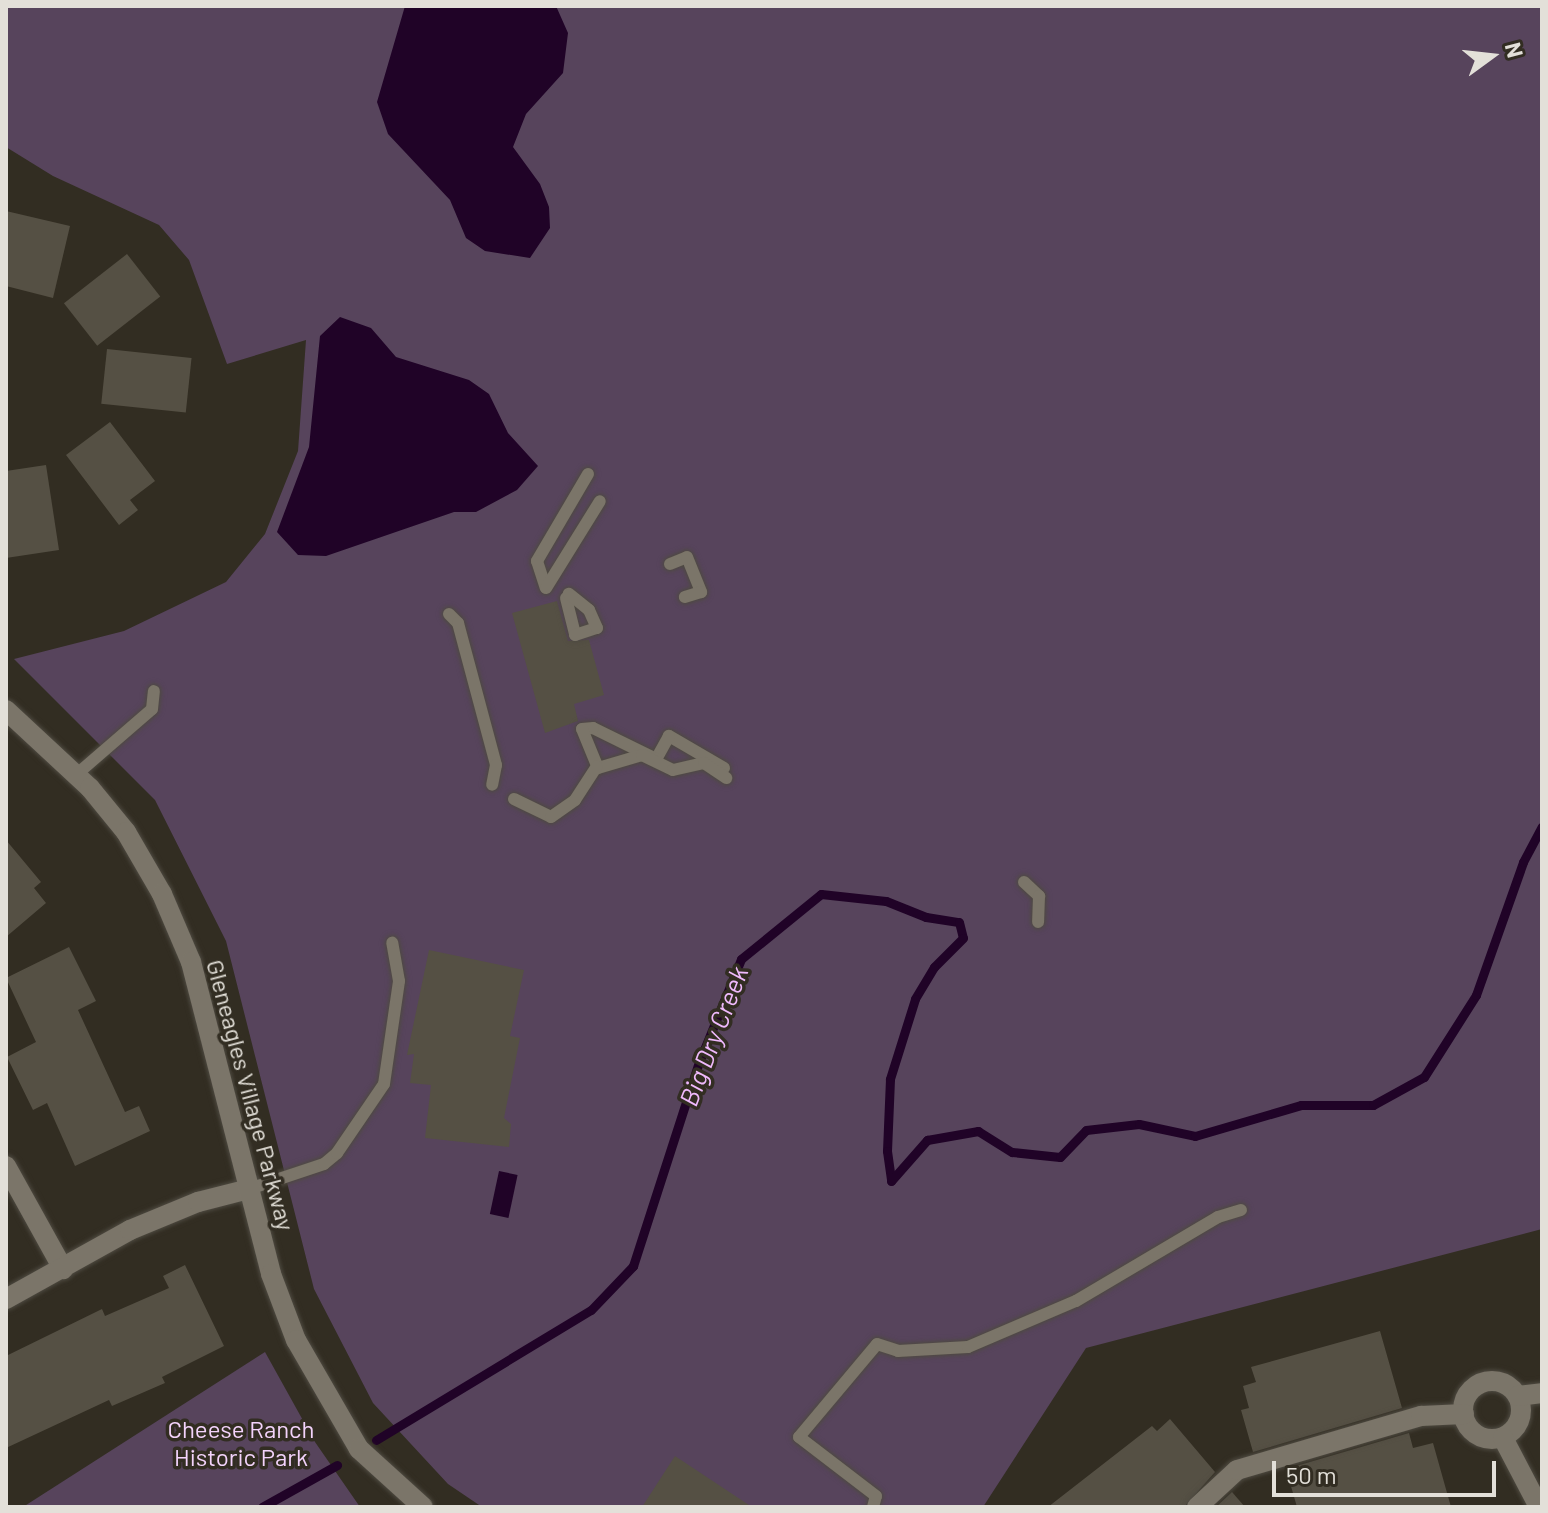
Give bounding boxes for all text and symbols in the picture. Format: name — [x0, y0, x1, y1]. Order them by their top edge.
north arrow — [1452, 16, 1532, 96]
text: N — [1501, 39, 1530, 60]
street label: Gleneagles Village Parkway — [201, 956, 301, 1234]
water label: Big Dry Creek — [672, 962, 754, 1110]
park label: Cheese Ranch Historic Park — [168, 1415, 314, 1471]
scale bar — [1276, 1445, 1500, 1495]
text: 50 m — [1286, 1460, 1337, 1489]

